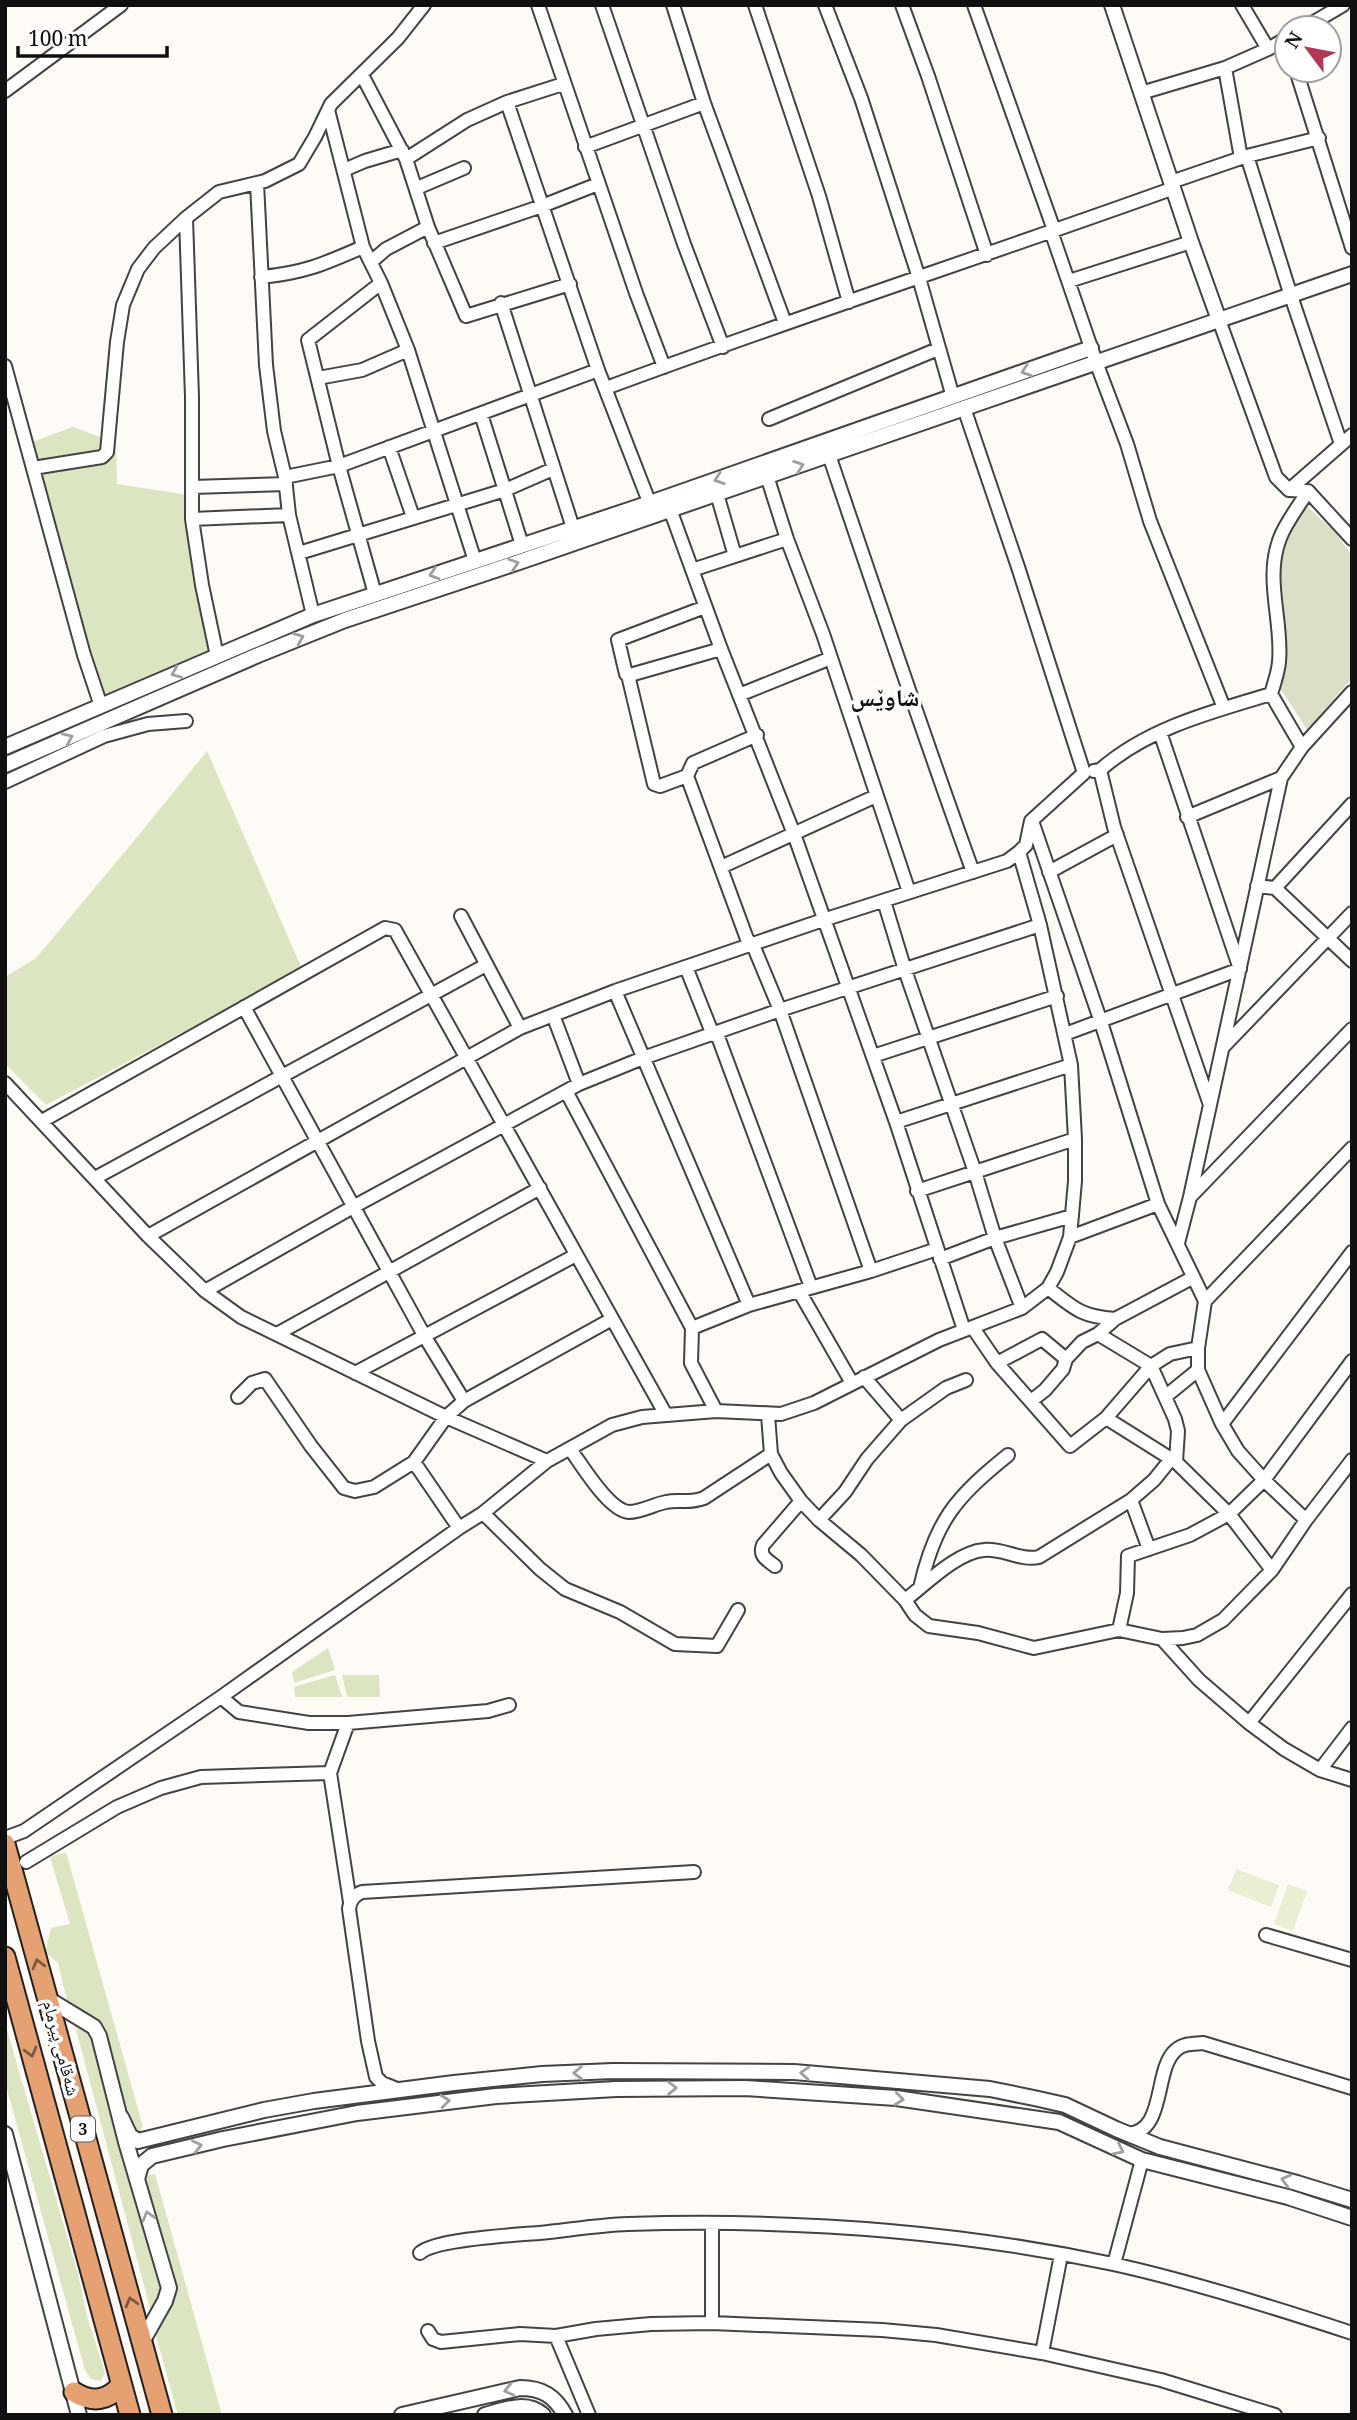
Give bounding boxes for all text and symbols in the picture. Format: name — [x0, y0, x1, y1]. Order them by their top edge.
scale bar — [18, 14, 166, 58]
north arrow — [1273, 14, 1343, 84]
text: 100 m — [28, 24, 88, 59]
text: N — [1279, 27, 1314, 56]
one-way arrow — [1021, 363, 1033, 377]
one-way arrow — [792, 460, 804, 474]
one-way arrow — [714, 470, 726, 484]
one-way arrow — [508, 558, 520, 572]
one-way arrow — [428, 566, 441, 580]
one-way arrow — [292, 632, 304, 646]
one-way arrow — [171, 665, 183, 679]
district label: شاوێس — [851, 680, 919, 721]
one-way arrow — [61, 732, 73, 746]
one-way arrow — [32, 1958, 46, 1970]
street label: شەقامی پیرمام — [32, 1997, 86, 2100]
one-way arrow — [23, 2046, 37, 2058]
one-way arrow — [572, 2065, 583, 2080]
one-way arrow — [799, 2066, 810, 2081]
one-way arrow — [667, 2080, 678, 2095]
one-way arrow — [893, 2091, 905, 2106]
one-way arrow — [439, 2094, 451, 2109]
road number: 3 — [71, 2116, 95, 2142]
one-way arrow — [191, 2139, 203, 2154]
one-way arrow — [1111, 2142, 1124, 2156]
one-way arrow — [1281, 2174, 1293, 2188]
one-way arrow — [142, 2211, 157, 2223]
one-way arrow — [125, 2296, 139, 2308]
one-way arrow — [503, 2382, 515, 2397]

